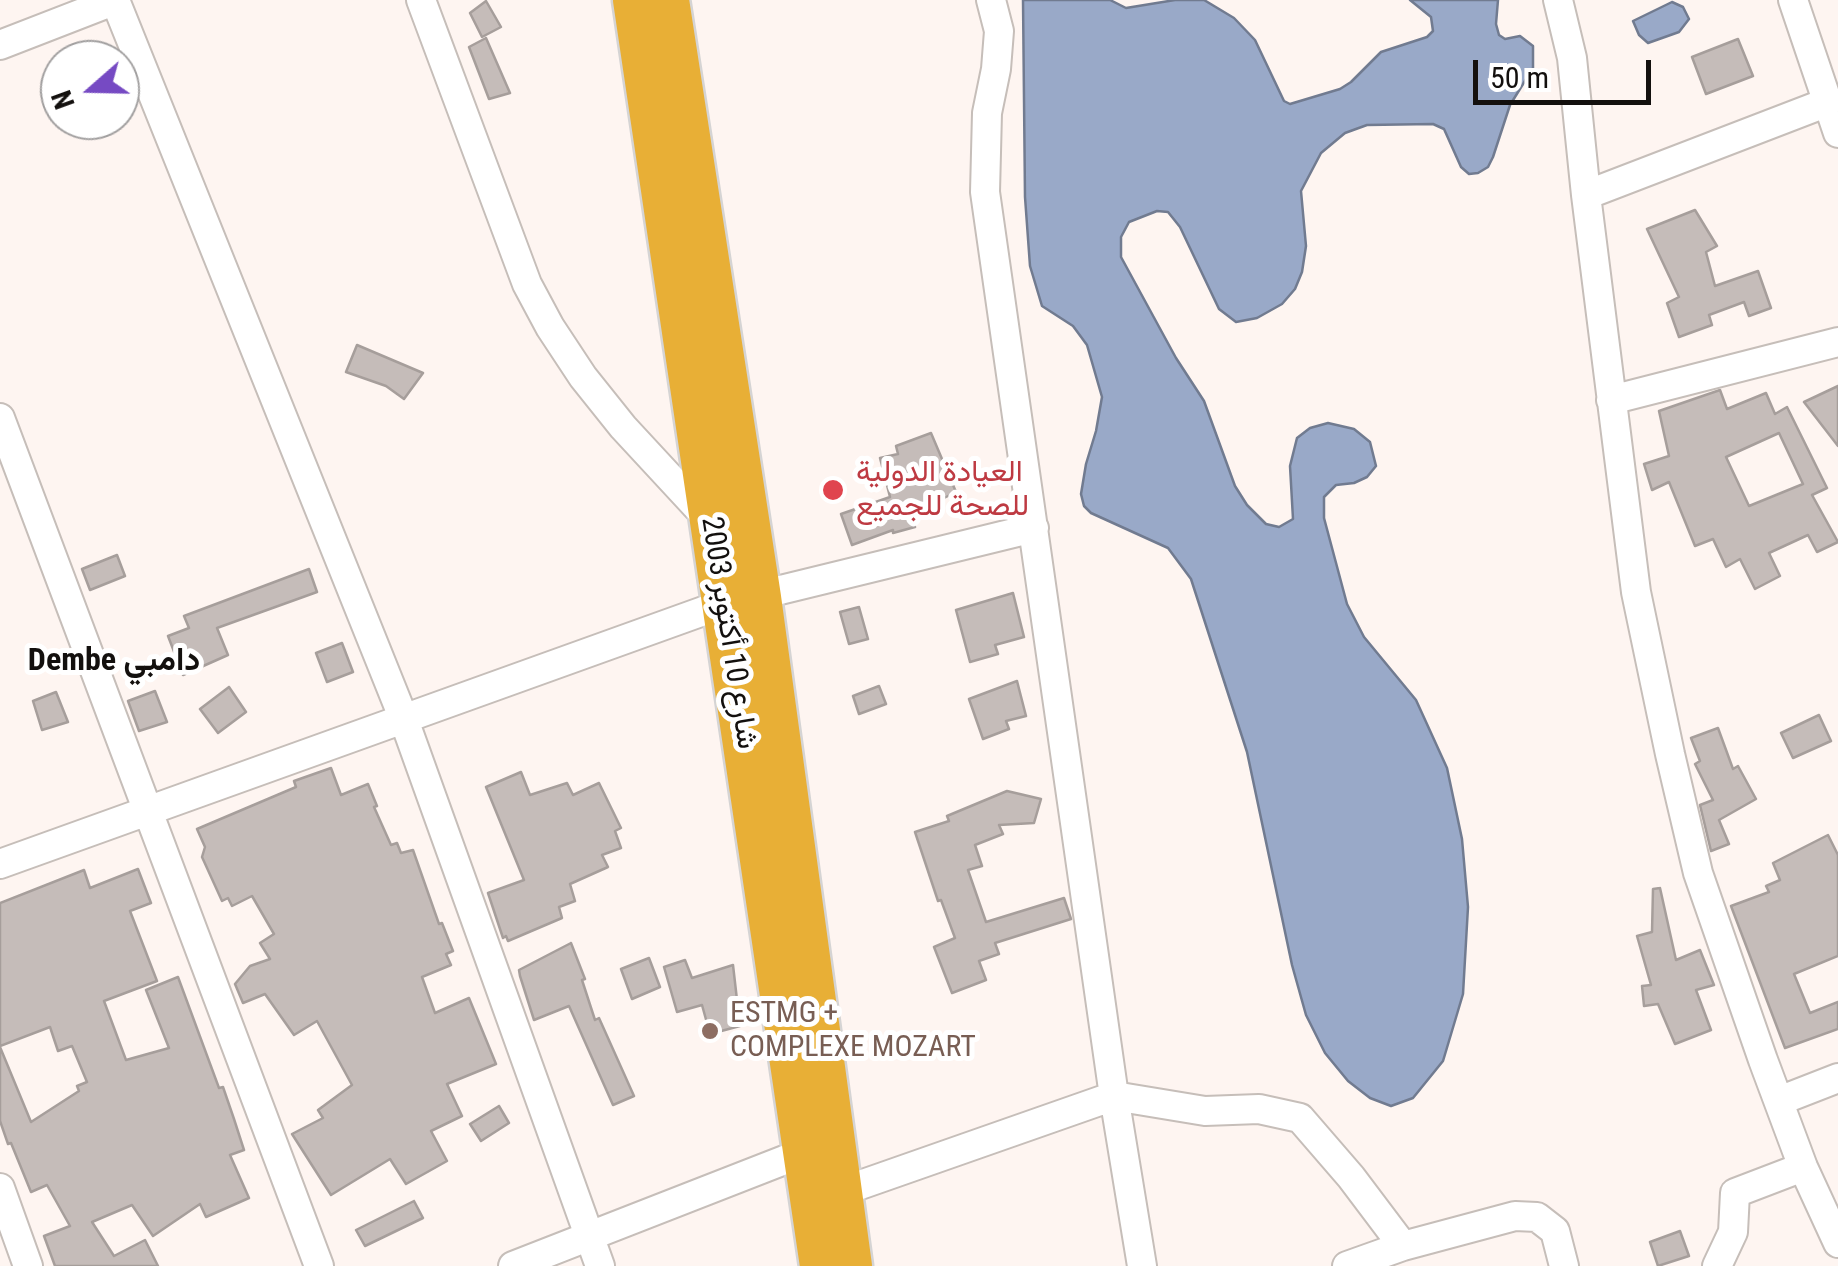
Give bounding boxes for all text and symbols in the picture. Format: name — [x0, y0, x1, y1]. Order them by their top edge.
north arrow — [40, 40, 140, 140]
scale bar — [1478, 40, 1656, 102]
text: 50 m — [1490, 60, 1549, 95]
text: N — [45, 86, 82, 113]
place label: العيادة الدولية للصحة للجميع — [856, 455, 1029, 526]
marker: العيادة الدولية للصحة للجميع — [820, 477, 846, 503]
street label: شارع 10 أكتوبر 2003 — [692, 514, 764, 752]
district label: Dembe دامبي — [28, 643, 200, 681]
place label: ESTMG + COMPLEXE MOZART — [730, 996, 976, 1066]
marker: ESTMG + COMPLEXE MOZART — [699, 1020, 721, 1042]

